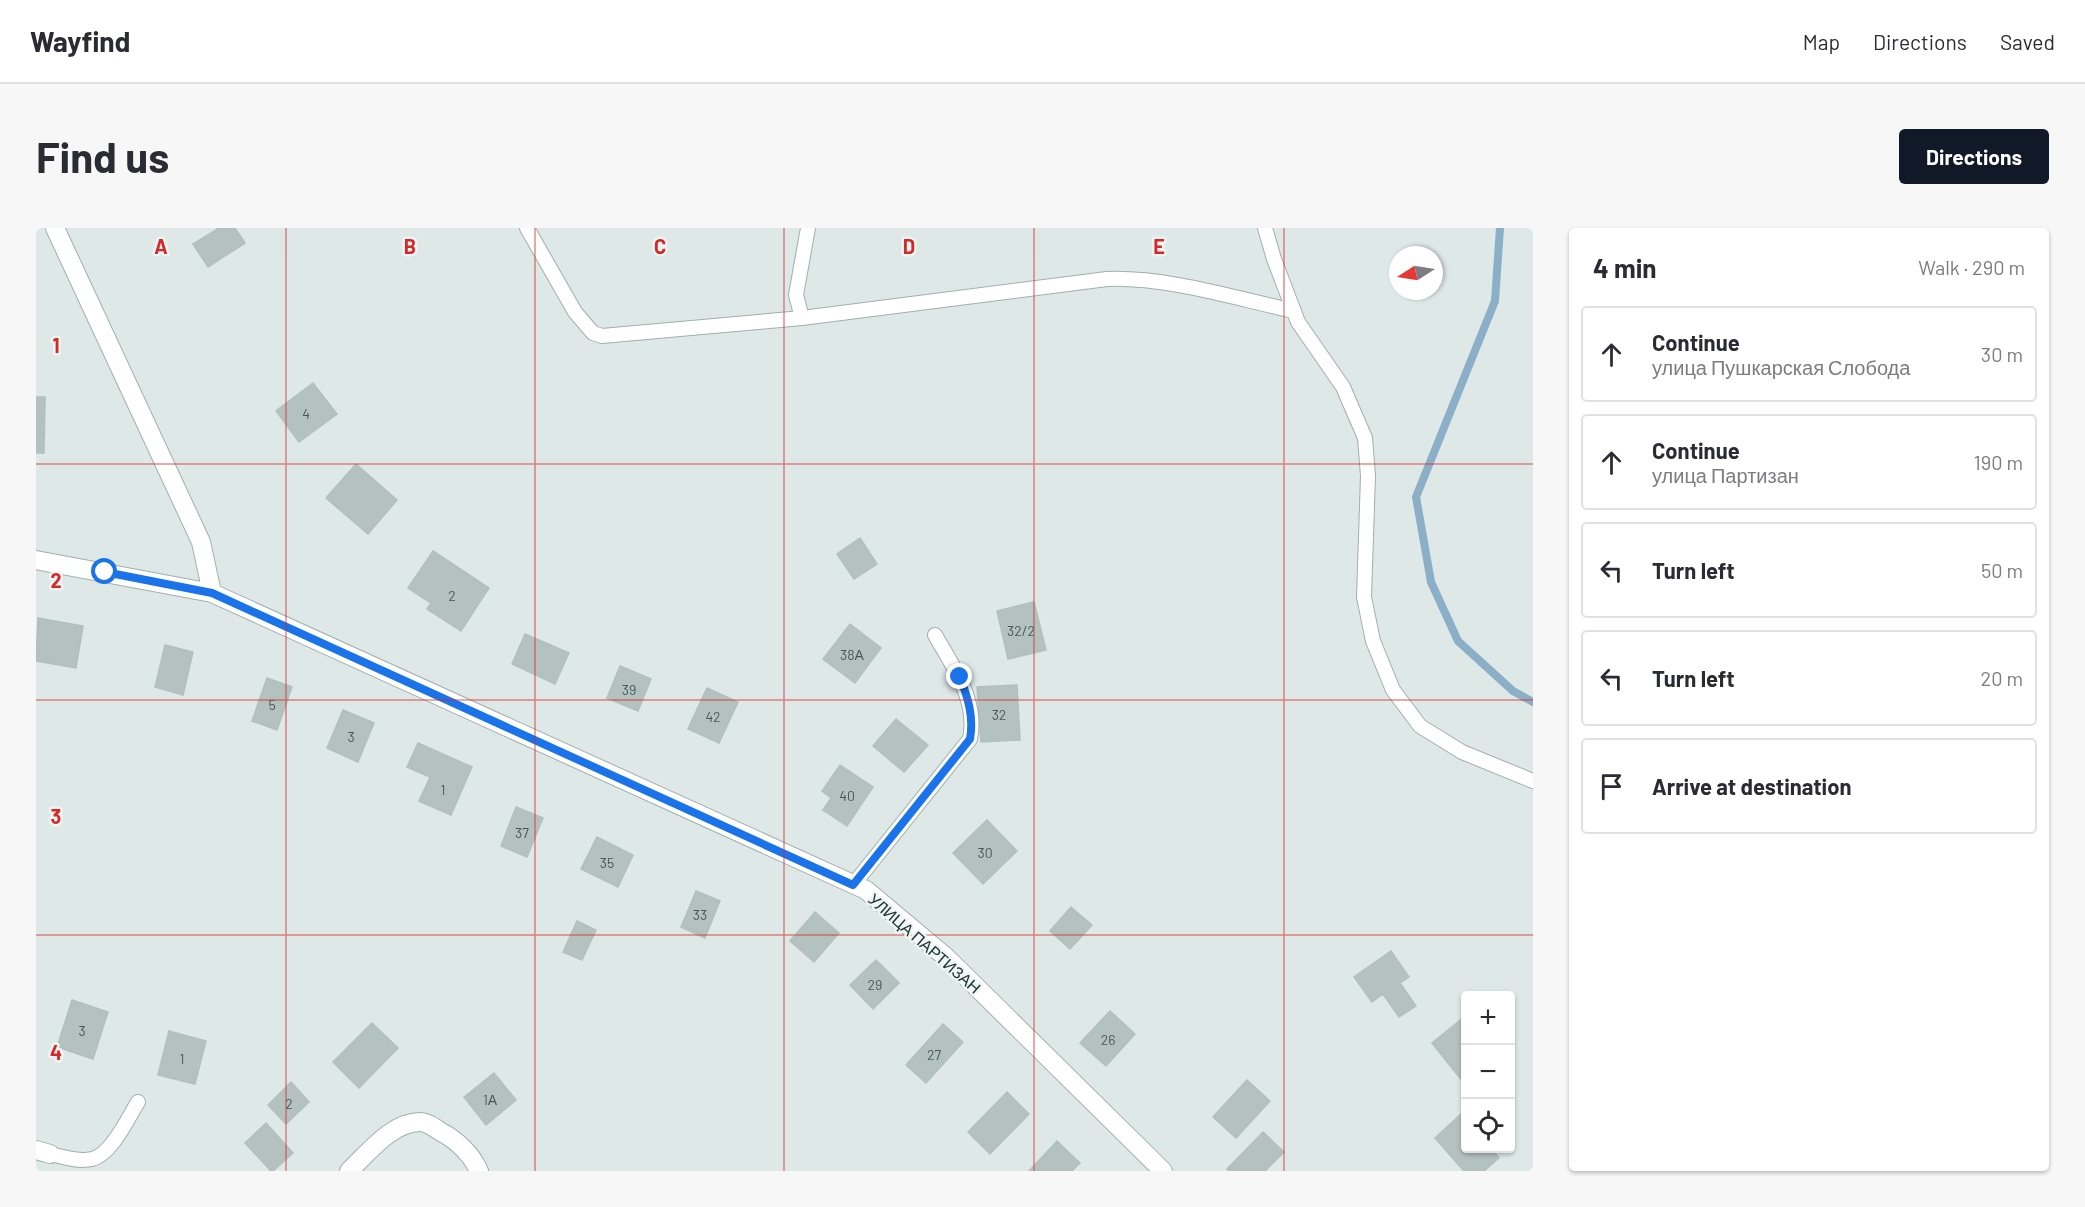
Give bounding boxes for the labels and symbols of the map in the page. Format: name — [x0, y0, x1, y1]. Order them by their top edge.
text: A — [154, 234, 168, 258]
text: B — [404, 234, 416, 258]
text: C — [654, 234, 666, 258]
text: D — [903, 234, 915, 258]
text: E — [1153, 234, 1165, 258]
north arrow — [1389, 246, 1443, 300]
text: 1 — [52, 333, 60, 357]
house number: 4 — [302, 405, 310, 422]
route start — [91, 558, 117, 584]
text: 2 — [50, 568, 62, 592]
house number: 2 — [448, 587, 456, 604]
house number: 32/2 — [1007, 622, 1035, 639]
house number: 38А — [840, 646, 865, 663]
route end — [946, 663, 972, 689]
house number: 39 — [622, 681, 636, 698]
house number: 5 — [268, 696, 276, 713]
house number: 32 — [992, 706, 1006, 723]
house number: 42 — [705, 708, 721, 725]
house number: 3 — [347, 728, 355, 745]
house number: 1 — [441, 781, 445, 798]
house number: 40 — [839, 787, 855, 804]
text: 3 — [51, 804, 61, 828]
house number: 37 — [515, 824, 529, 841]
house number: 30 — [977, 844, 993, 861]
house number: 35 — [600, 854, 614, 871]
street label: УЛИЦА ПАРТИЗАН — [865, 889, 985, 997]
house number: 33 — [693, 906, 707, 923]
house number: 29 — [868, 976, 882, 993]
house number: 3 — [78, 1022, 86, 1039]
house number: 26 — [1101, 1031, 1115, 1048]
text: 4 — [50, 1040, 62, 1064]
house number: 27 — [927, 1046, 941, 1063]
house number: 1 — [180, 1050, 184, 1067]
house number: 1А — [483, 1091, 498, 1108]
house number: 2 — [285, 1095, 293, 1112]

